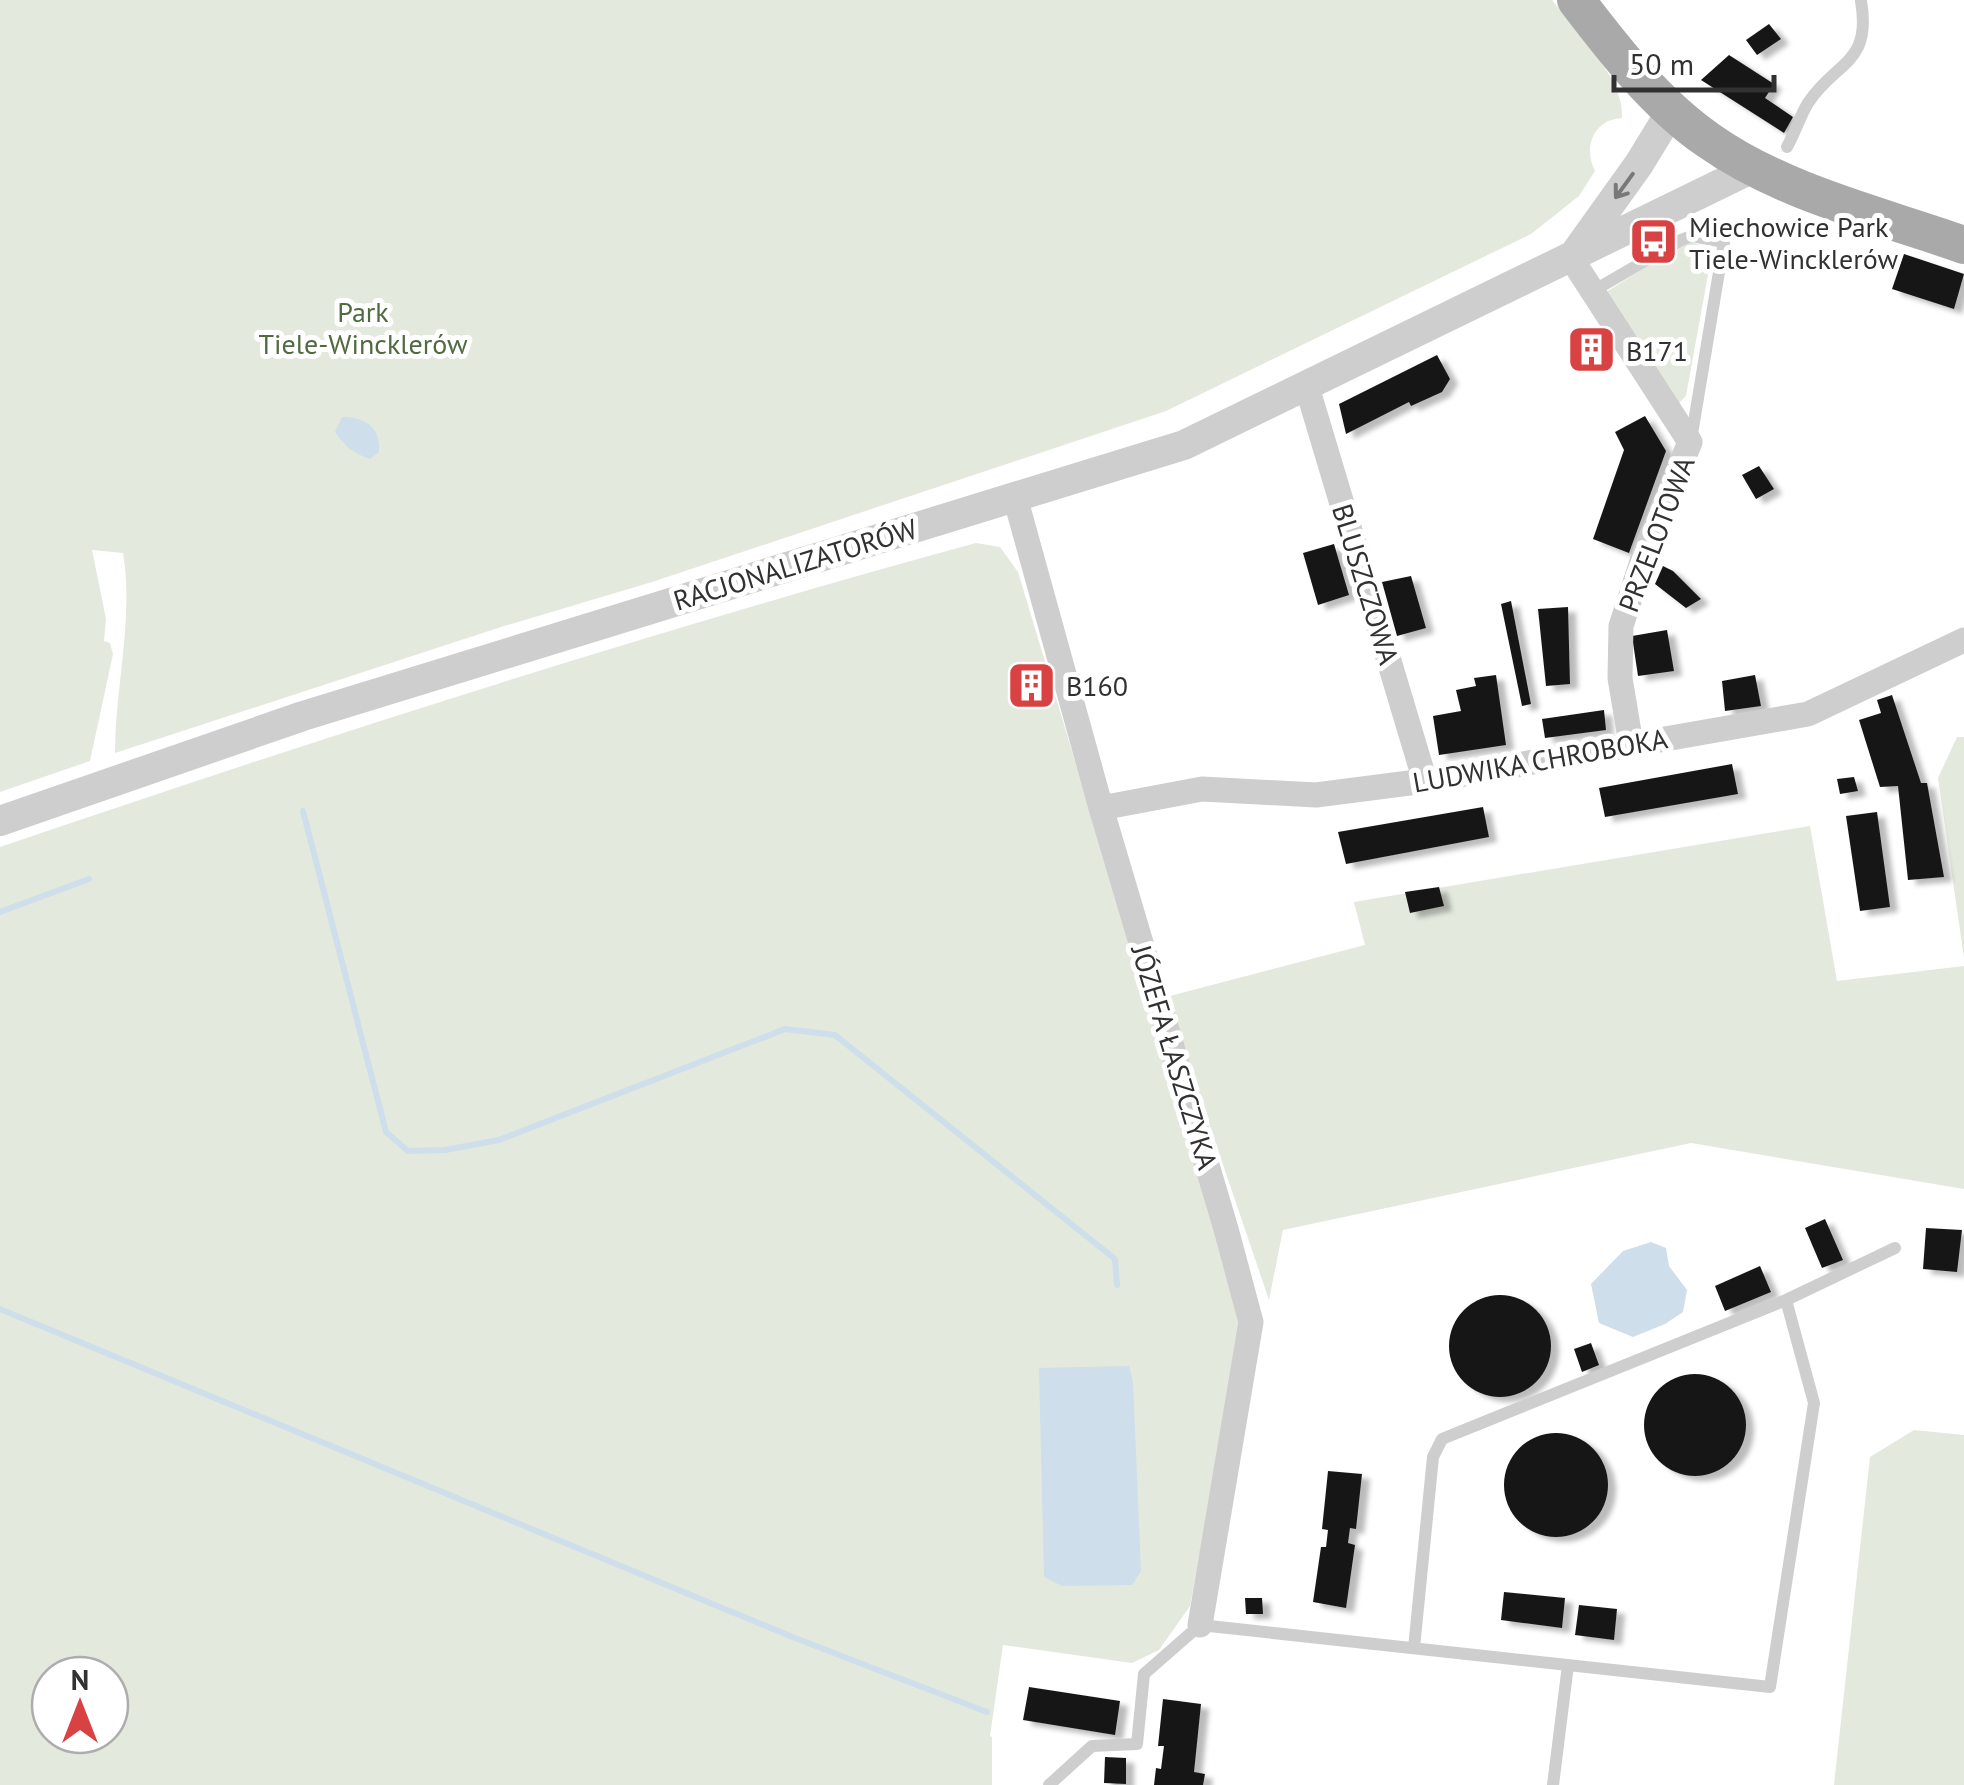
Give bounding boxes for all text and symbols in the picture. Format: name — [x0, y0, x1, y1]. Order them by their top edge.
scale bar — [1614, 30, 1774, 92]
text: 50 m — [1629, 44, 1694, 83]
one-way arrow — [1613, 172, 1634, 199]
place label: Miechowice Park Tiele-Wincklerów — [1689, 208, 1898, 277]
bus stop icon: Miechowice Park Tiele-Wincklerów — [1628, 216, 1680, 268]
park label: Park Tiele-Wincklerów — [259, 293, 468, 362]
building icon: B171 — [1565, 324, 1617, 376]
place label: B171 — [1626, 332, 1688, 369]
street label: PRZELOTOWA — [1609, 450, 1703, 617]
street label: BLUSZCZOWA — [1324, 499, 1408, 669]
street label: RACJONALIZATORÓW — [669, 509, 921, 619]
building icon: B160 — [1005, 659, 1057, 711]
place label: B160 — [1066, 667, 1128, 704]
street label: LUDWIKA CHROBOKA — [1410, 719, 1671, 801]
street label: JÓZEFA ŁASZCZYKA — [1123, 939, 1227, 1174]
north arrow — [30, 1655, 130, 1755]
text: N — [71, 1661, 89, 1698]

